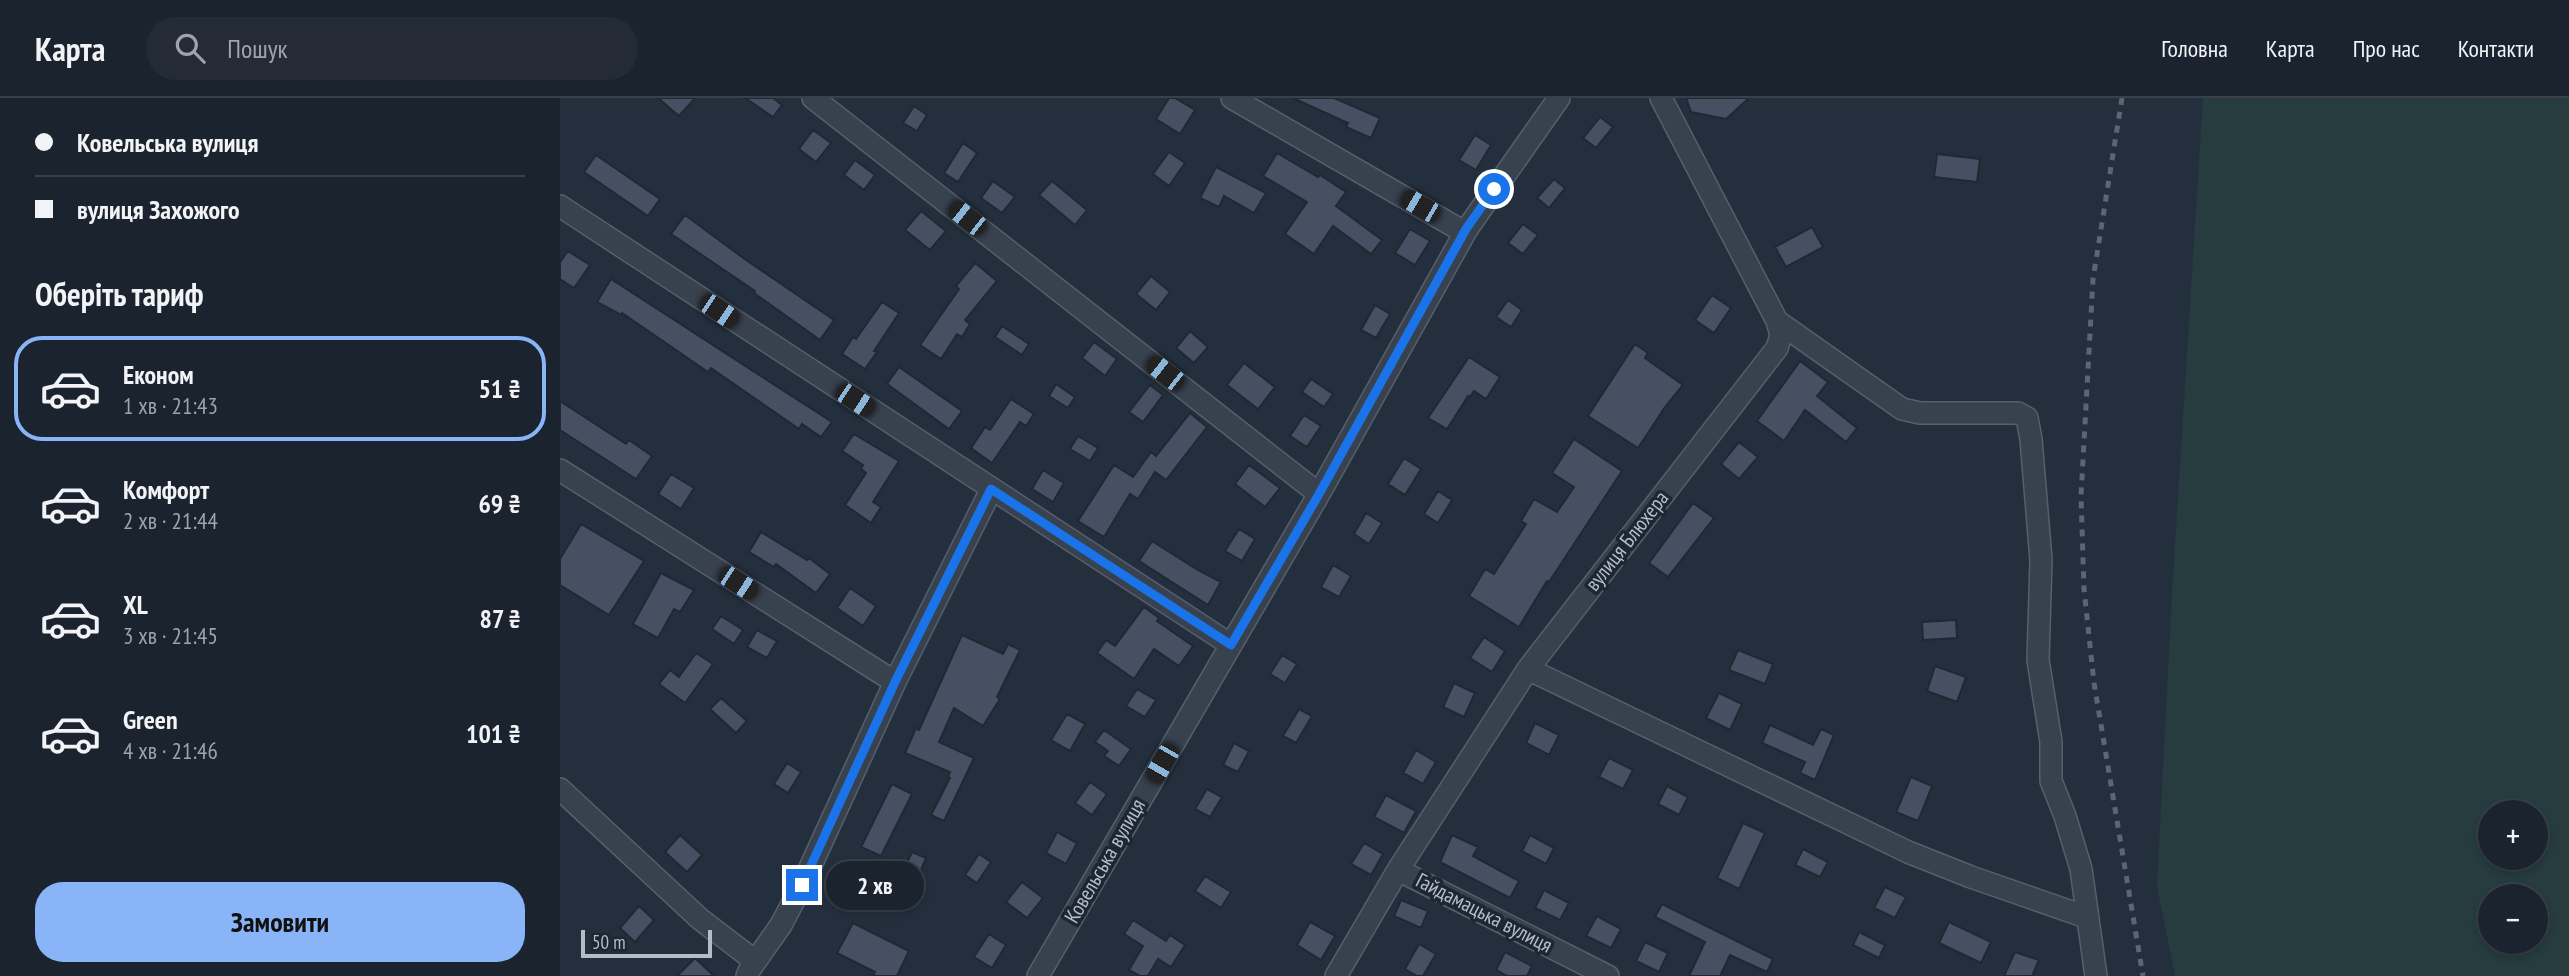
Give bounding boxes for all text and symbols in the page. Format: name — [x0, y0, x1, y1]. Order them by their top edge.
search box — [147, 17, 637, 80]
text: Карта — [35, 27, 105, 70]
icon: search — [171, 29, 209, 67]
text: Пошук — [227, 32, 288, 65]
text: Головна — [2161, 33, 2228, 64]
text: Карта — [2266, 33, 2315, 64]
text: Про нас — [2353, 33, 2420, 64]
text: Контакти — [2458, 33, 2534, 64]
text: Ковельська вулиця — [77, 126, 258, 159]
route start — [1478, 173, 1510, 205]
car — [1397, 186, 1444, 226]
text: вулиця Захожого — [77, 193, 240, 226]
car — [944, 197, 991, 239]
text: Оберіть тариф — [35, 273, 203, 315]
car — [696, 291, 743, 331]
car — [1142, 352, 1189, 394]
icon: car — [39, 357, 102, 420]
text: Економ — [123, 358, 194, 391]
text: 51 ₴ — [478, 372, 521, 405]
car — [832, 380, 879, 420]
text: 1 хв · 21:43 — [123, 391, 218, 420]
icon: car — [39, 472, 102, 535]
text: Комфорт — [123, 473, 209, 506]
street label: вулиця Блюхера — [1579, 485, 1674, 596]
text: 69 ₴ — [478, 487, 521, 520]
text: 2 хв · 21:44 — [123, 506, 218, 535]
car — [715, 563, 762, 603]
icon: car — [39, 587, 102, 650]
text: XL — [123, 588, 148, 621]
text: 87 ₴ — [480, 602, 521, 635]
text: 3 хв · 21:45 — [123, 621, 218, 650]
icon: car — [39, 702, 102, 765]
text: Green — [123, 703, 178, 736]
text: 101 ₴ — [466, 717, 521, 750]
text: 4 хв · 21:46 — [123, 736, 218, 765]
car — [1143, 740, 1182, 786]
street label: Ковельська вулиця — [1058, 794, 1151, 928]
map controls — [2478, 800, 2548, 954]
button: + — [2478, 800, 2548, 870]
callout: 2 хв — [826, 860, 924, 910]
street label: Гайдамацька вулиця — [1411, 867, 1557, 959]
route end — [786, 869, 818, 901]
text: 2 хв — [857, 871, 893, 900]
button: Замовити — [35, 882, 525, 962]
button: − — [2478, 884, 2548, 954]
scale bar — [581, 927, 712, 959]
text: 50 m — [592, 930, 626, 954]

